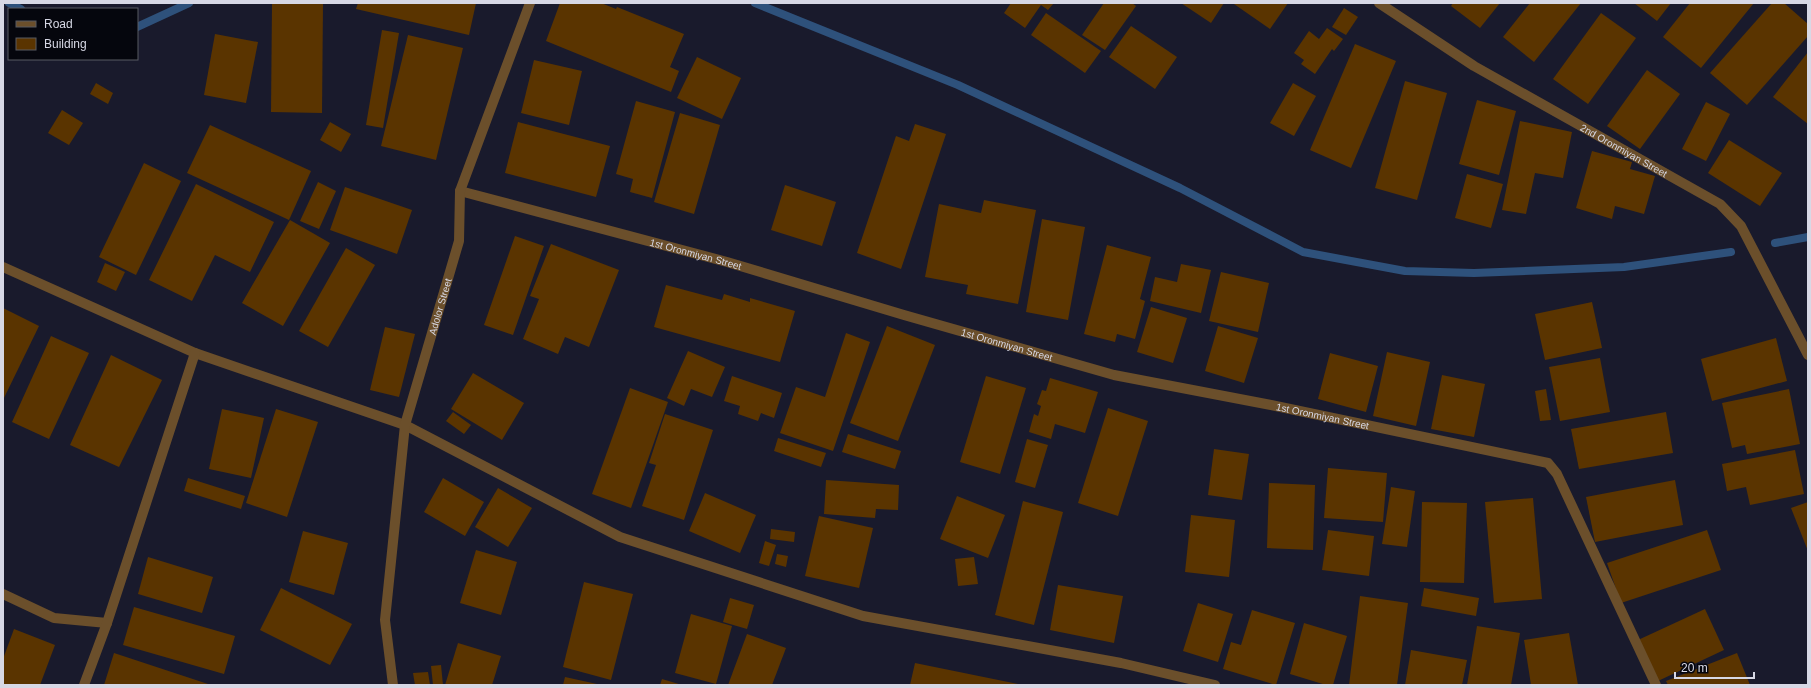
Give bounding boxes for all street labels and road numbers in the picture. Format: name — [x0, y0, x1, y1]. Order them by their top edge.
street label: 2nd Oronmiyan Street — [1578, 122, 1669, 179]
street label: 1st Oronmiyan Street — [649, 237, 743, 272]
street label: Adolor Street — [427, 277, 454, 336]
street label: 1st Oronmiyan Street — [960, 327, 1054, 363]
street label: 1st Oronmiyan Street — [1275, 401, 1370, 431]

